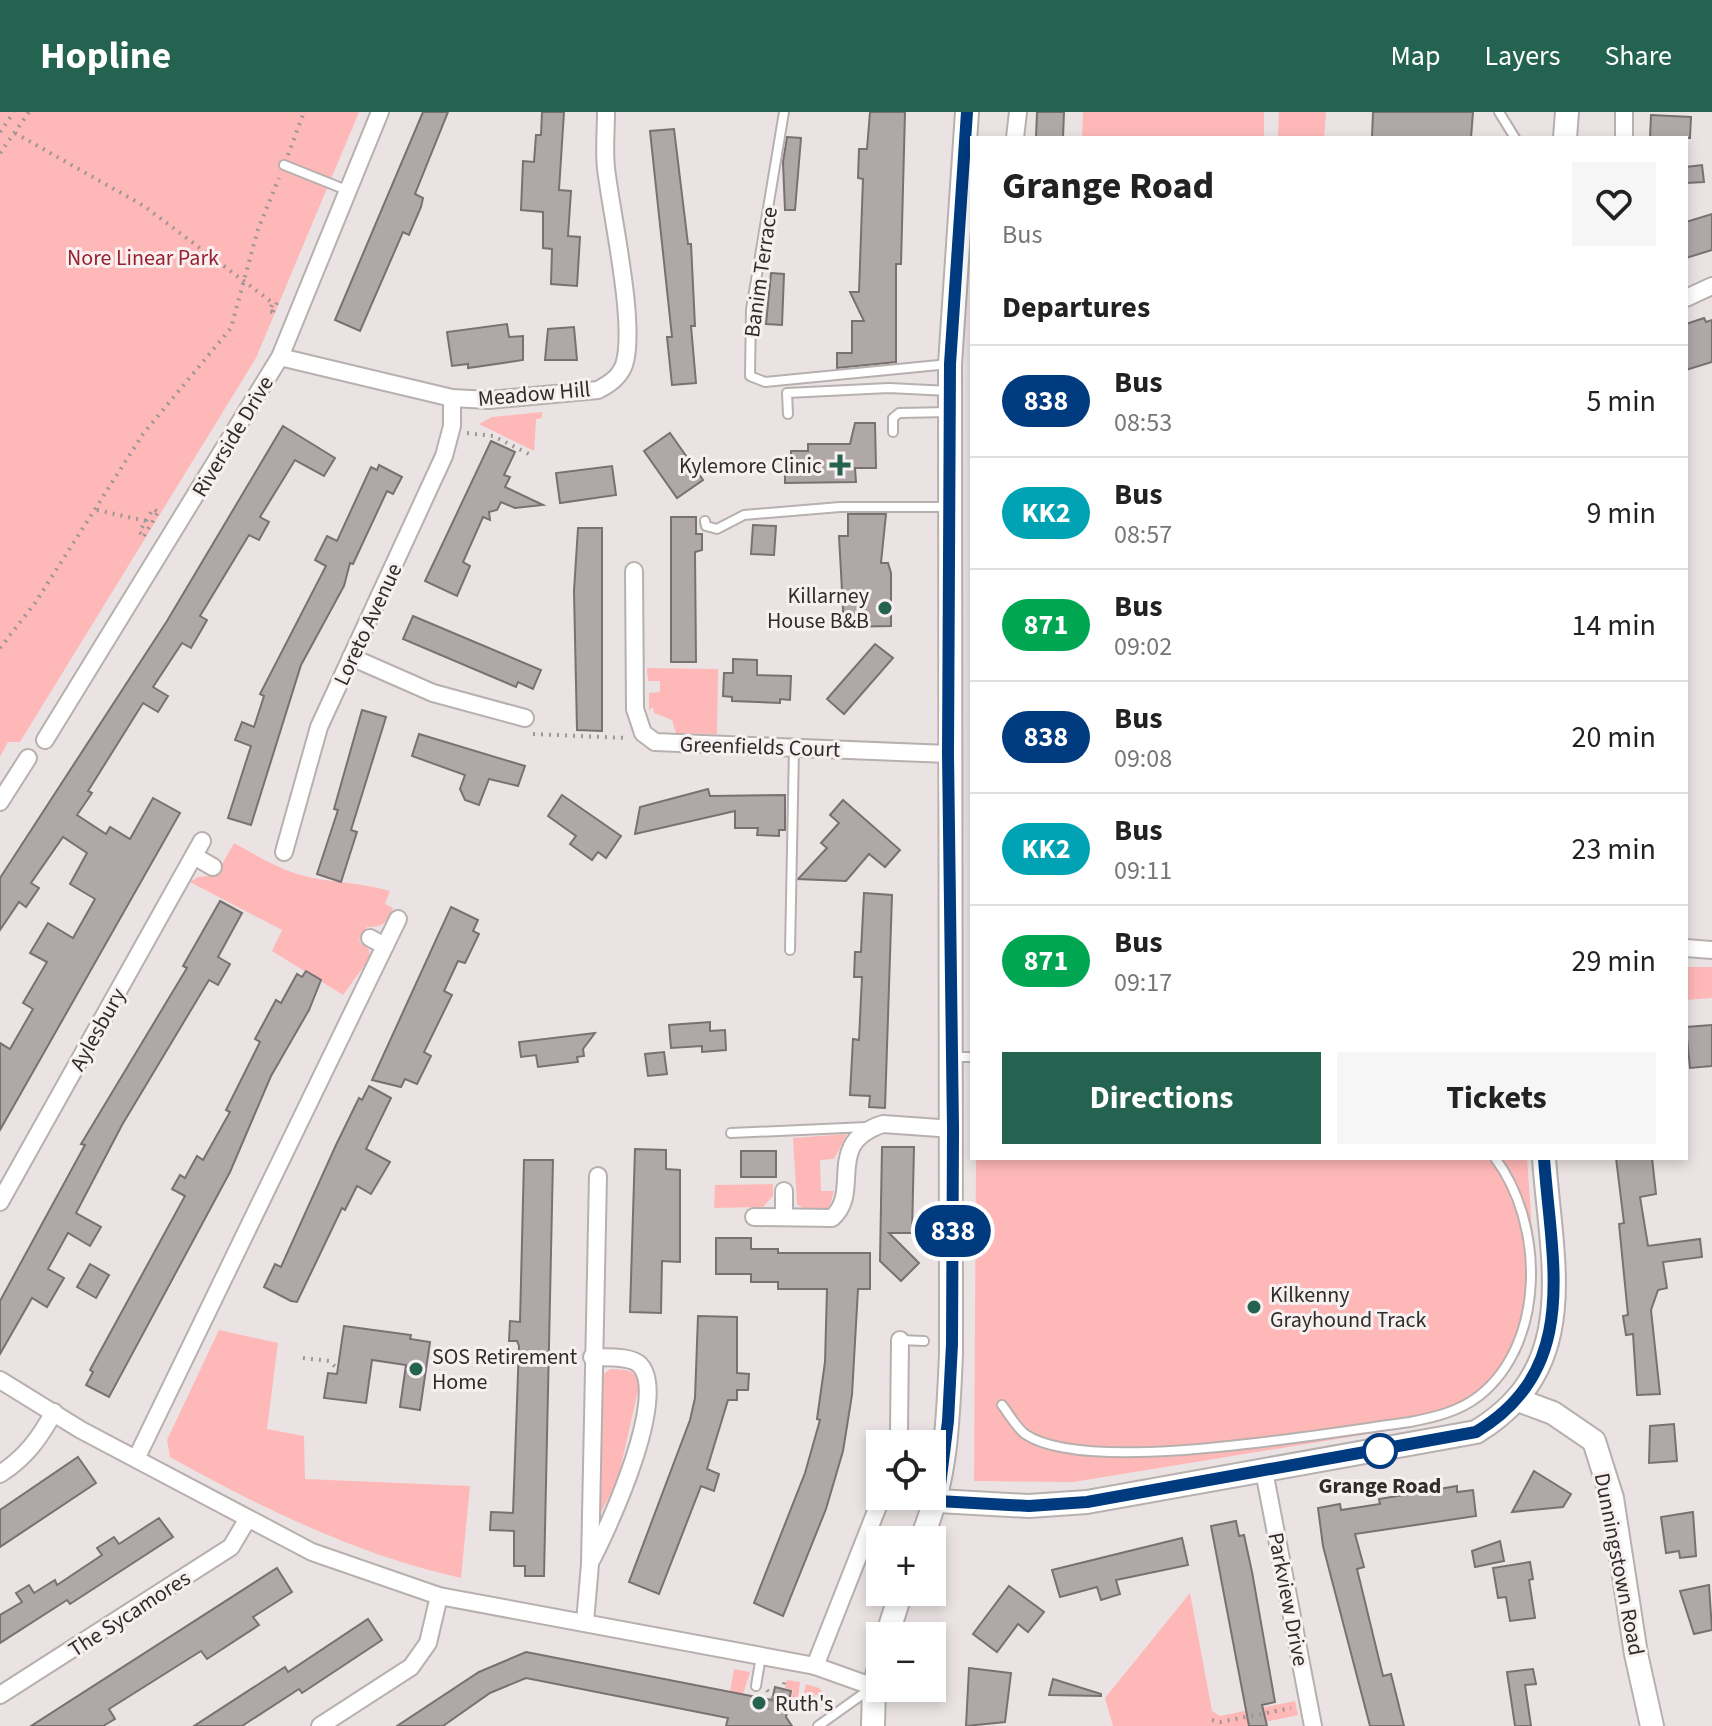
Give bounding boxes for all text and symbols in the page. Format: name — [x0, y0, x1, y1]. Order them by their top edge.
text: Hopline — [40, 29, 171, 83]
text: Map — [1390, 36, 1440, 76]
text: Layers — [1484, 36, 1560, 76]
text: Share — [1604, 36, 1672, 76]
text: Grange Road — [1002, 159, 1214, 213]
button: heart — [1572, 162, 1656, 246]
street label: Banim Terrace — [736, 205, 786, 340]
text: Bus — [1002, 216, 1042, 253]
park label: Nore Linear Park — [67, 242, 219, 274]
text: Departures — [1002, 286, 1150, 329]
text: Bus — [1114, 361, 1162, 404]
street label: Riverside Drive — [184, 370, 282, 503]
street label: Meadow Hill — [476, 373, 592, 415]
text: 5 min — [1586, 380, 1656, 423]
text: 838 — [1024, 381, 1068, 421]
text: 08:53 — [1114, 404, 1172, 441]
place label: Kylemore Clinic — [679, 450, 822, 482]
marker: Kylemore Clinic — [829, 454, 851, 476]
text: Bus — [1114, 473, 1162, 516]
text: 9 min — [1586, 492, 1656, 535]
text: KK2 — [1021, 493, 1071, 533]
text: 08:57 — [1114, 516, 1172, 553]
street label: Loreto Avenue — [326, 558, 410, 691]
place label: Killarney House B&B — [767, 580, 870, 637]
text: Bus — [1114, 585, 1162, 628]
marker: Killarney House B&B — [876, 599, 894, 617]
text: 14 min — [1572, 604, 1656, 647]
text: 871 — [1024, 605, 1068, 645]
text: 09:02 — [1114, 628, 1172, 665]
text: Bus — [1114, 697, 1162, 740]
text: 20 min — [1572, 716, 1656, 759]
text: 838 — [1024, 717, 1068, 757]
street label: Greenfields Court — [679, 728, 841, 766]
text: 09:08 — [1114, 740, 1172, 777]
text: Bus — [1114, 809, 1162, 852]
text: 23 min — [1572, 828, 1656, 871]
text: KK2 — [1021, 829, 1071, 869]
text: 09:11 — [1114, 852, 1172, 889]
text: Bus — [1114, 921, 1162, 964]
text: 29 min — [1572, 940, 1656, 983]
text: 871 — [1024, 941, 1068, 981]
text: 09:17 — [1114, 964, 1172, 1001]
street label: Aylesbury — [62, 982, 134, 1077]
button: Directions — [1002, 1052, 1321, 1144]
button: Tickets — [1337, 1052, 1656, 1144]
line badge: 838 — [907, 1205, 999, 1257]
text: 838 — [931, 1211, 975, 1251]
place label: Kilkenny Grayhound Track — [1270, 1279, 1427, 1336]
marker: Kilkenny Grayhound Track — [1245, 1298, 1263, 1316]
place label: SOS Retirement Home — [432, 1341, 578, 1398]
marker: SOS Retirement Home — [407, 1360, 425, 1378]
map controls — [866, 1430, 946, 1702]
button: locate — [866, 1430, 946, 1510]
marker: Grange Road — [1363, 1434, 1397, 1468]
place label: Grange Road — [1319, 1470, 1441, 1502]
street label: Dunningstown Road — [1586, 1470, 1652, 1658]
button: + — [866, 1526, 946, 1606]
street label: Parkview Drive — [1259, 1530, 1317, 1669]
street label: The Sycamores — [62, 1562, 197, 1665]
button: − — [866, 1622, 946, 1702]
place label: Ruth's — [775, 1688, 833, 1720]
marker: Ruth's — [750, 1694, 768, 1712]

